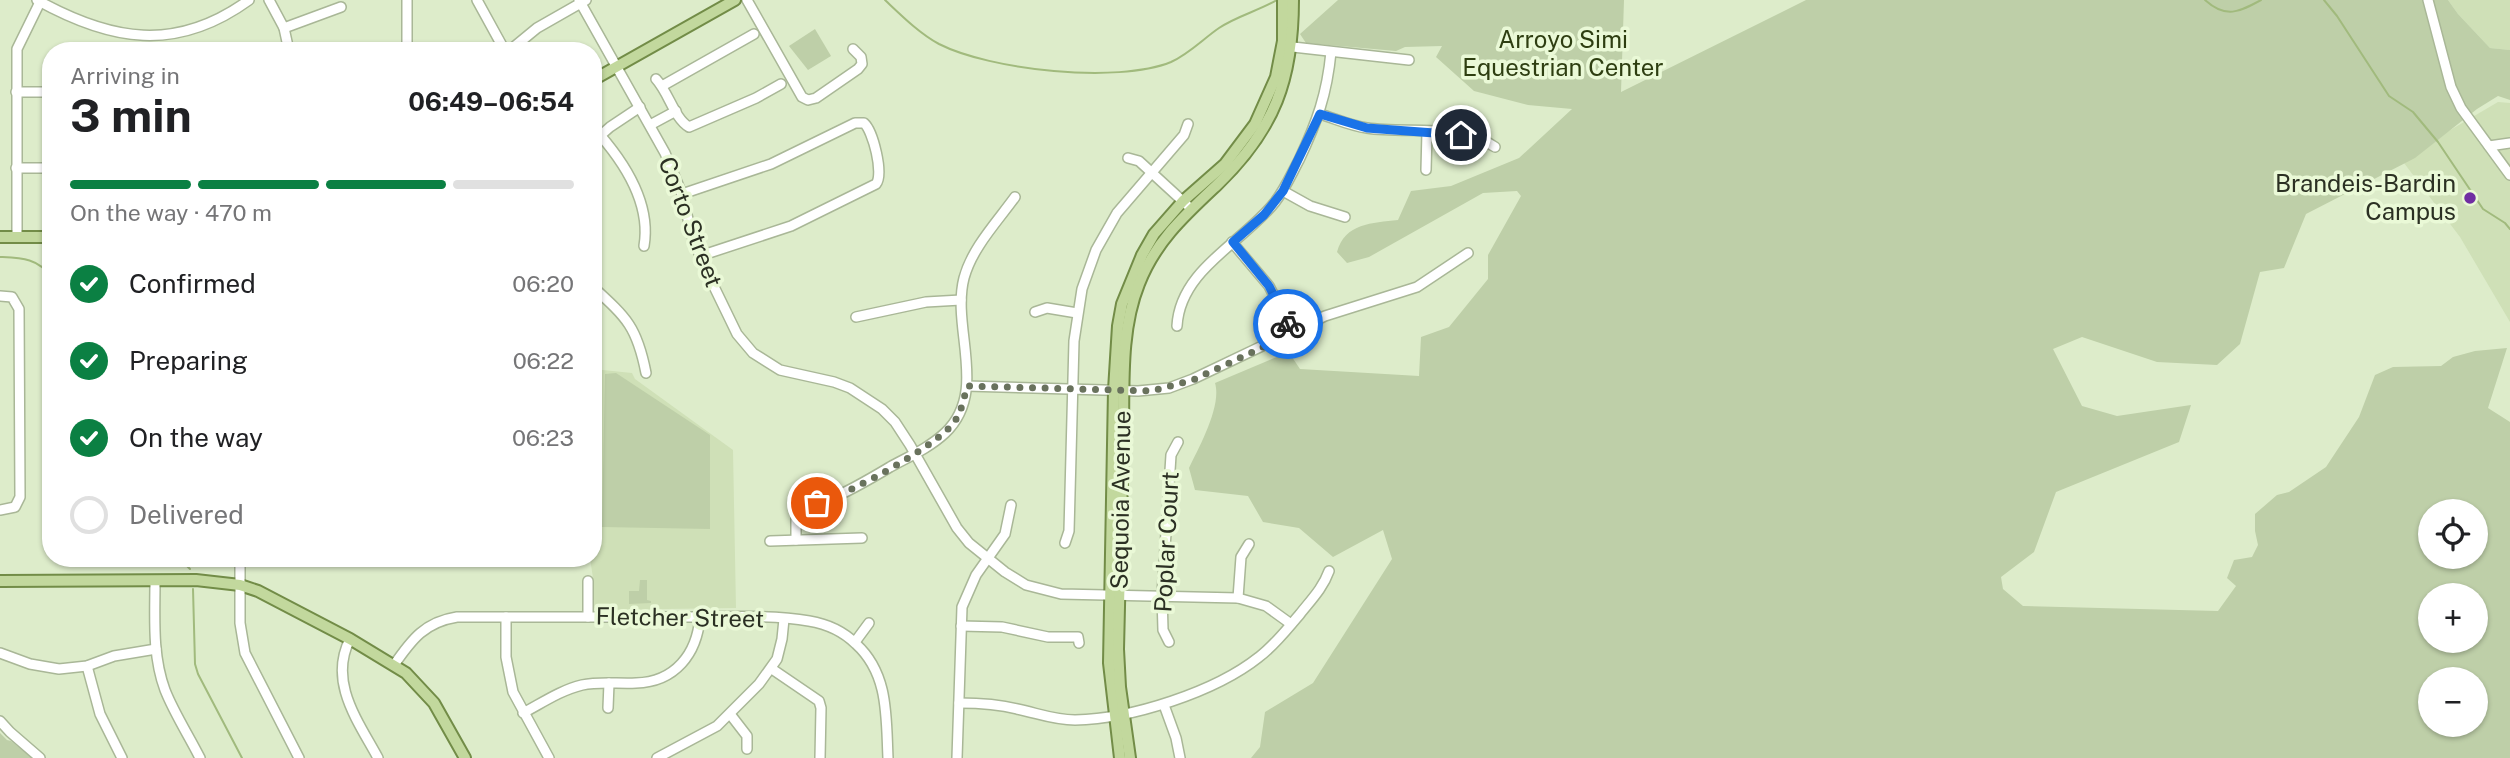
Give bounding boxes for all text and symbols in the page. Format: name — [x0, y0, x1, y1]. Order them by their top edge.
park label: Arroyo Simi Equestrian Center — [1462, 25, 1664, 81]
text: Arriving in — [70, 62, 180, 89]
text: 06:49–06:54 — [408, 86, 574, 117]
text: 3 min — [70, 88, 192, 142]
pin — [1431, 105, 1491, 165]
icon: home — [1442, 116, 1480, 154]
street label: Corto Street — [653, 152, 729, 291]
place label: Brandeis-Bardin Campus — [2275, 169, 2456, 225]
marker: Brandeis-Bardin Campus — [2462, 190, 2478, 206]
text: On the way · 470 m — [70, 199, 272, 226]
icon: check — [70, 265, 108, 303]
text: Confirmed — [129, 268, 256, 299]
text: 06:20 — [512, 270, 574, 297]
courier — [1253, 289, 1323, 359]
icon: bike — [1269, 305, 1307, 343]
icon: check — [70, 342, 108, 380]
text: Preparing — [129, 345, 248, 376]
text: 06:22 — [513, 347, 574, 374]
street label: Sequoia Avenue — [1104, 410, 1136, 590]
icon: check — [70, 419, 108, 457]
text: On the way — [129, 422, 263, 453]
text: 06:23 — [512, 424, 574, 451]
street label: Poplar Court — [1148, 471, 1184, 613]
pin — [787, 473, 847, 533]
icon: bag — [798, 484, 836, 522]
text: Delivered — [129, 499, 244, 530]
map controls — [2418, 499, 2488, 737]
button: locate — [2418, 499, 2488, 569]
button: + — [2418, 583, 2488, 653]
street label: Fletcher Street — [595, 602, 765, 632]
button: − — [2418, 667, 2488, 737]

